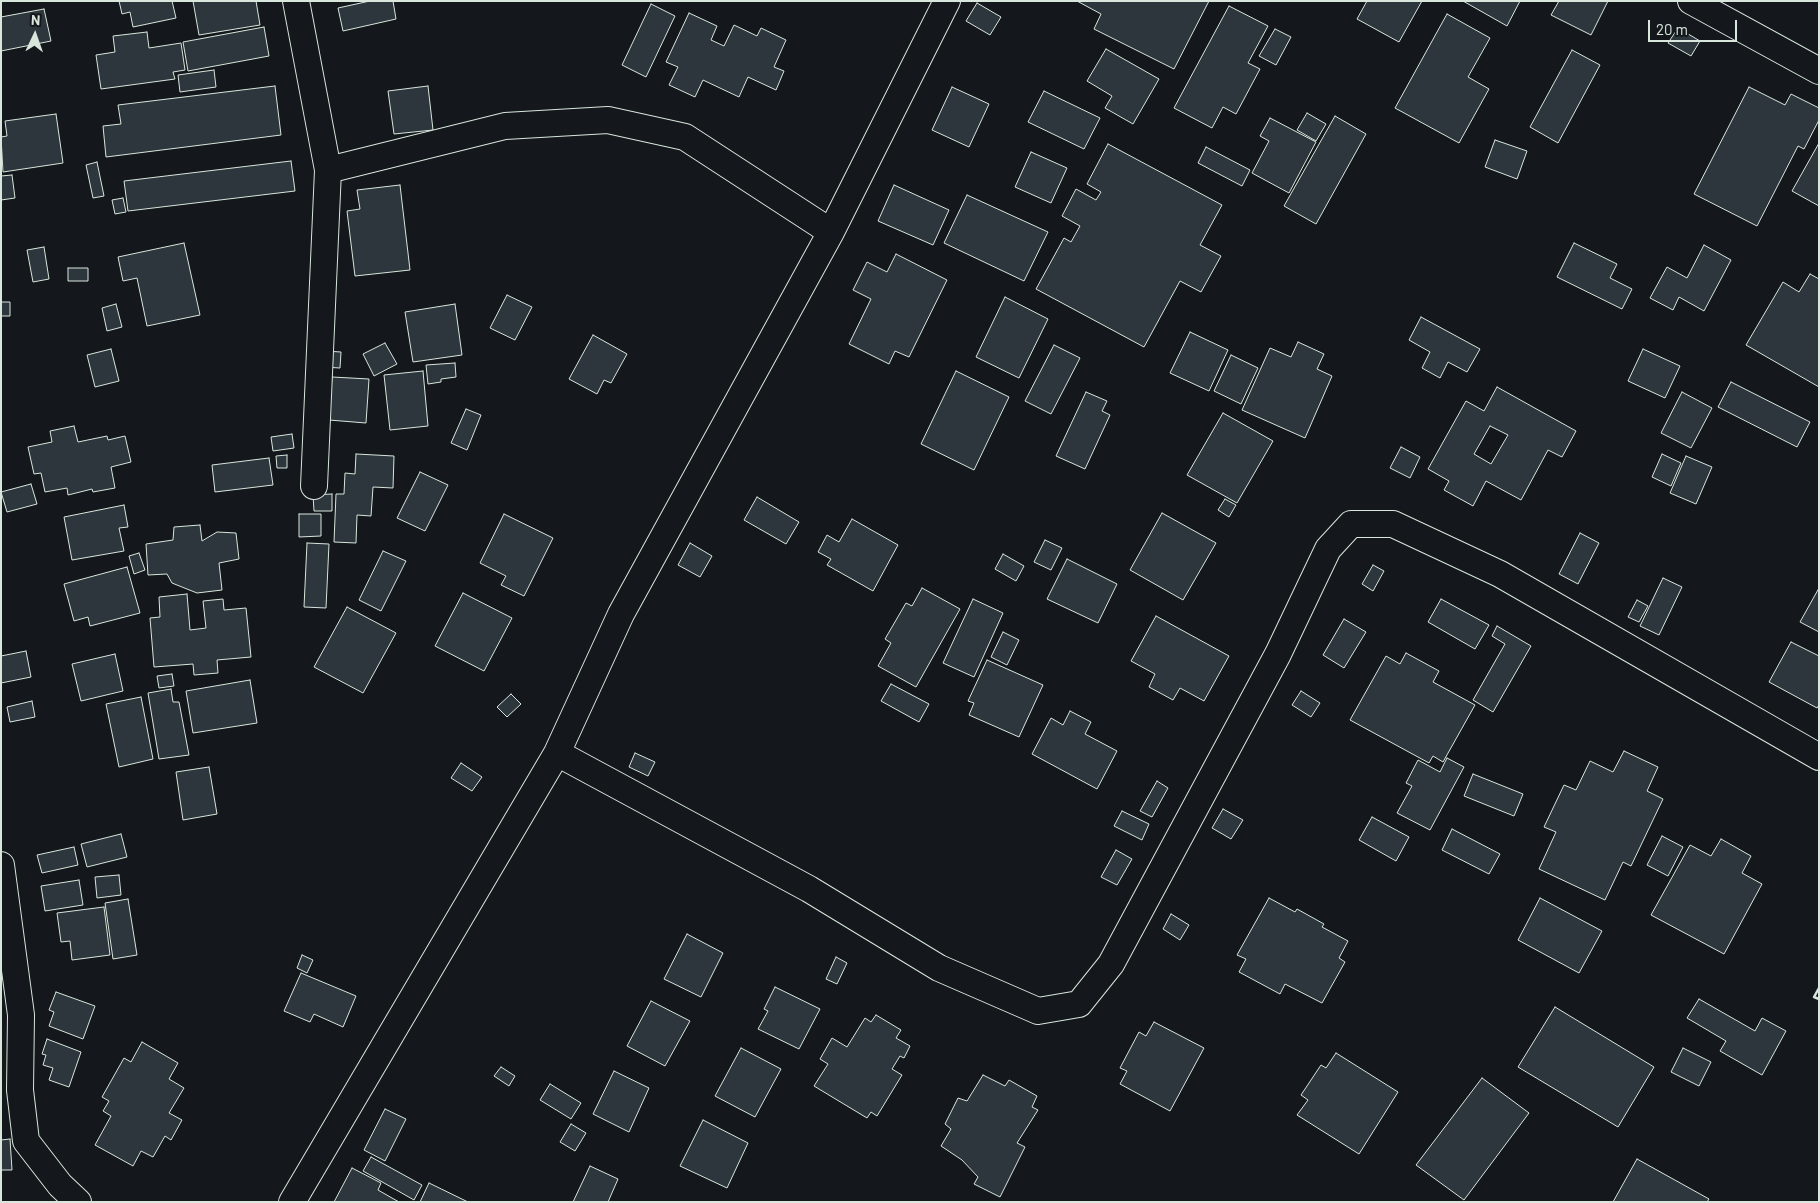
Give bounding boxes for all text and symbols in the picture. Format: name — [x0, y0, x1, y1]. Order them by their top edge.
north arrow — [10, 10, 60, 60]
scale bar — [1650, 10, 1739, 42]
text: N — [31, 11, 41, 28]
text: 20 m — [1656, 20, 1688, 38]

